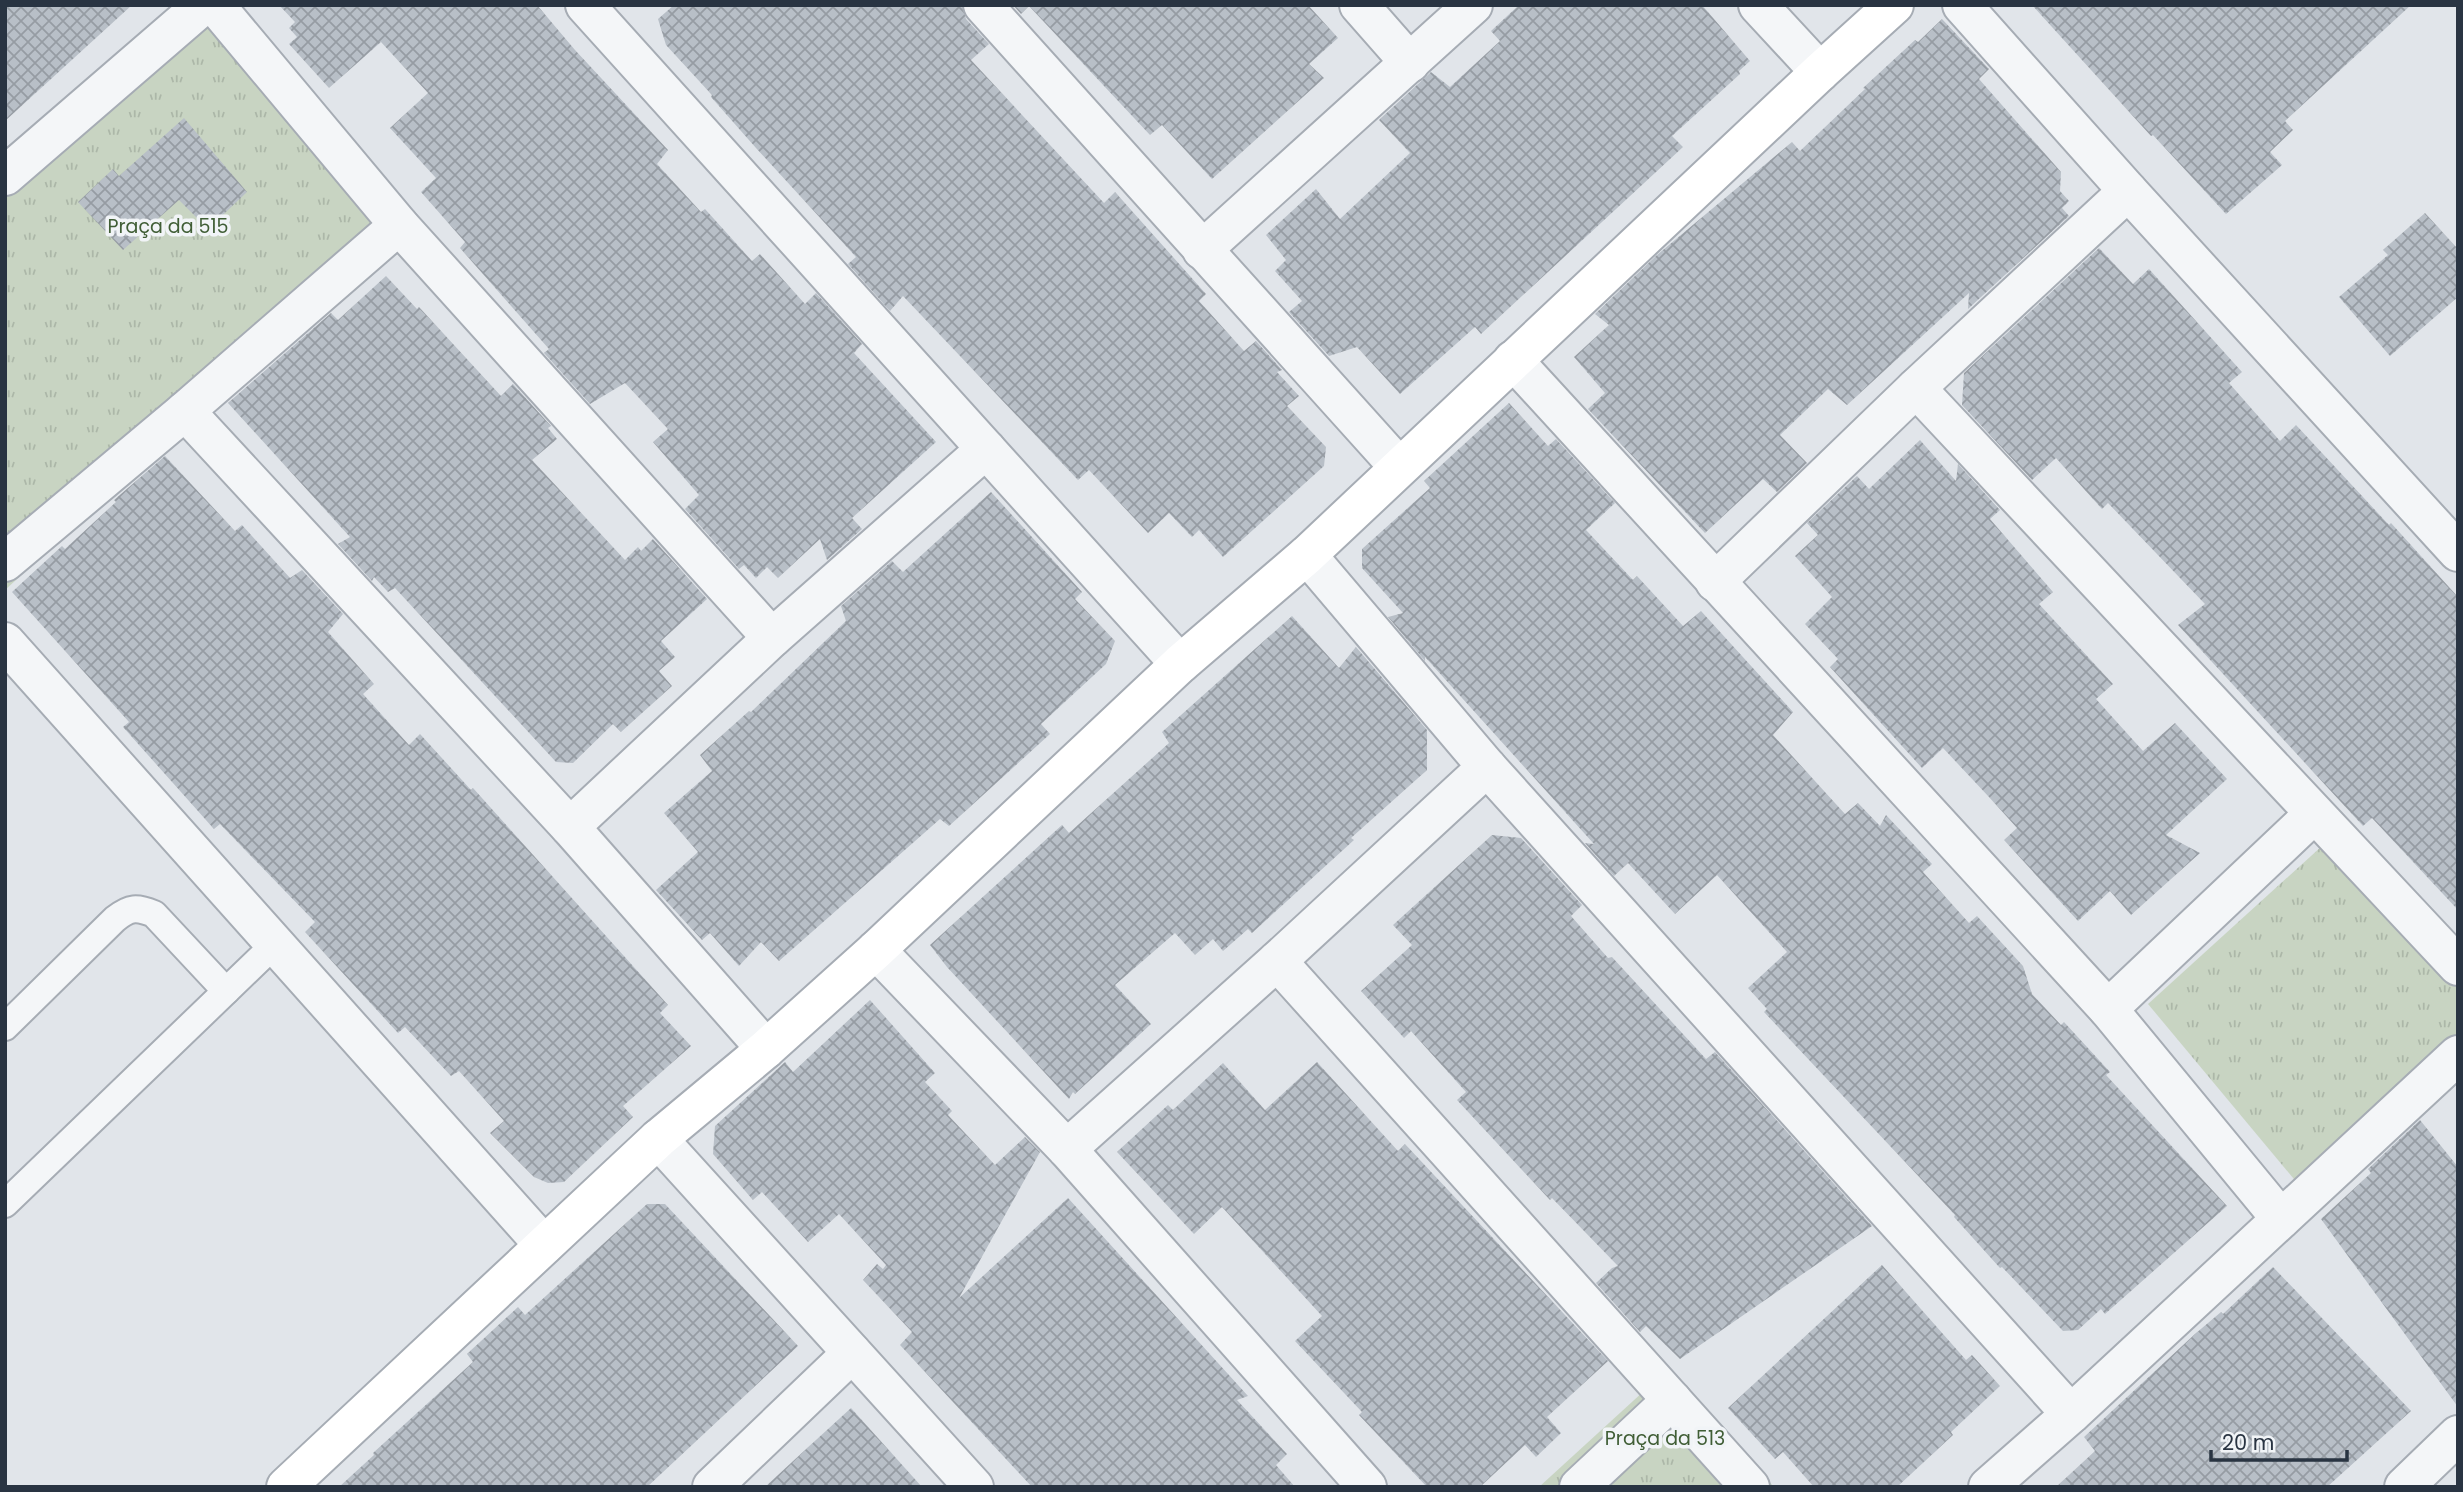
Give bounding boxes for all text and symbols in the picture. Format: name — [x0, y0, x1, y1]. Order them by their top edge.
park label: Praça da 515 — [107, 213, 229, 240]
scale bar — [2211, 1418, 2348, 1462]
park label: Praça da 513 — [1605, 1425, 1725, 1452]
text: 20 m — [2222, 1428, 2275, 1457]

